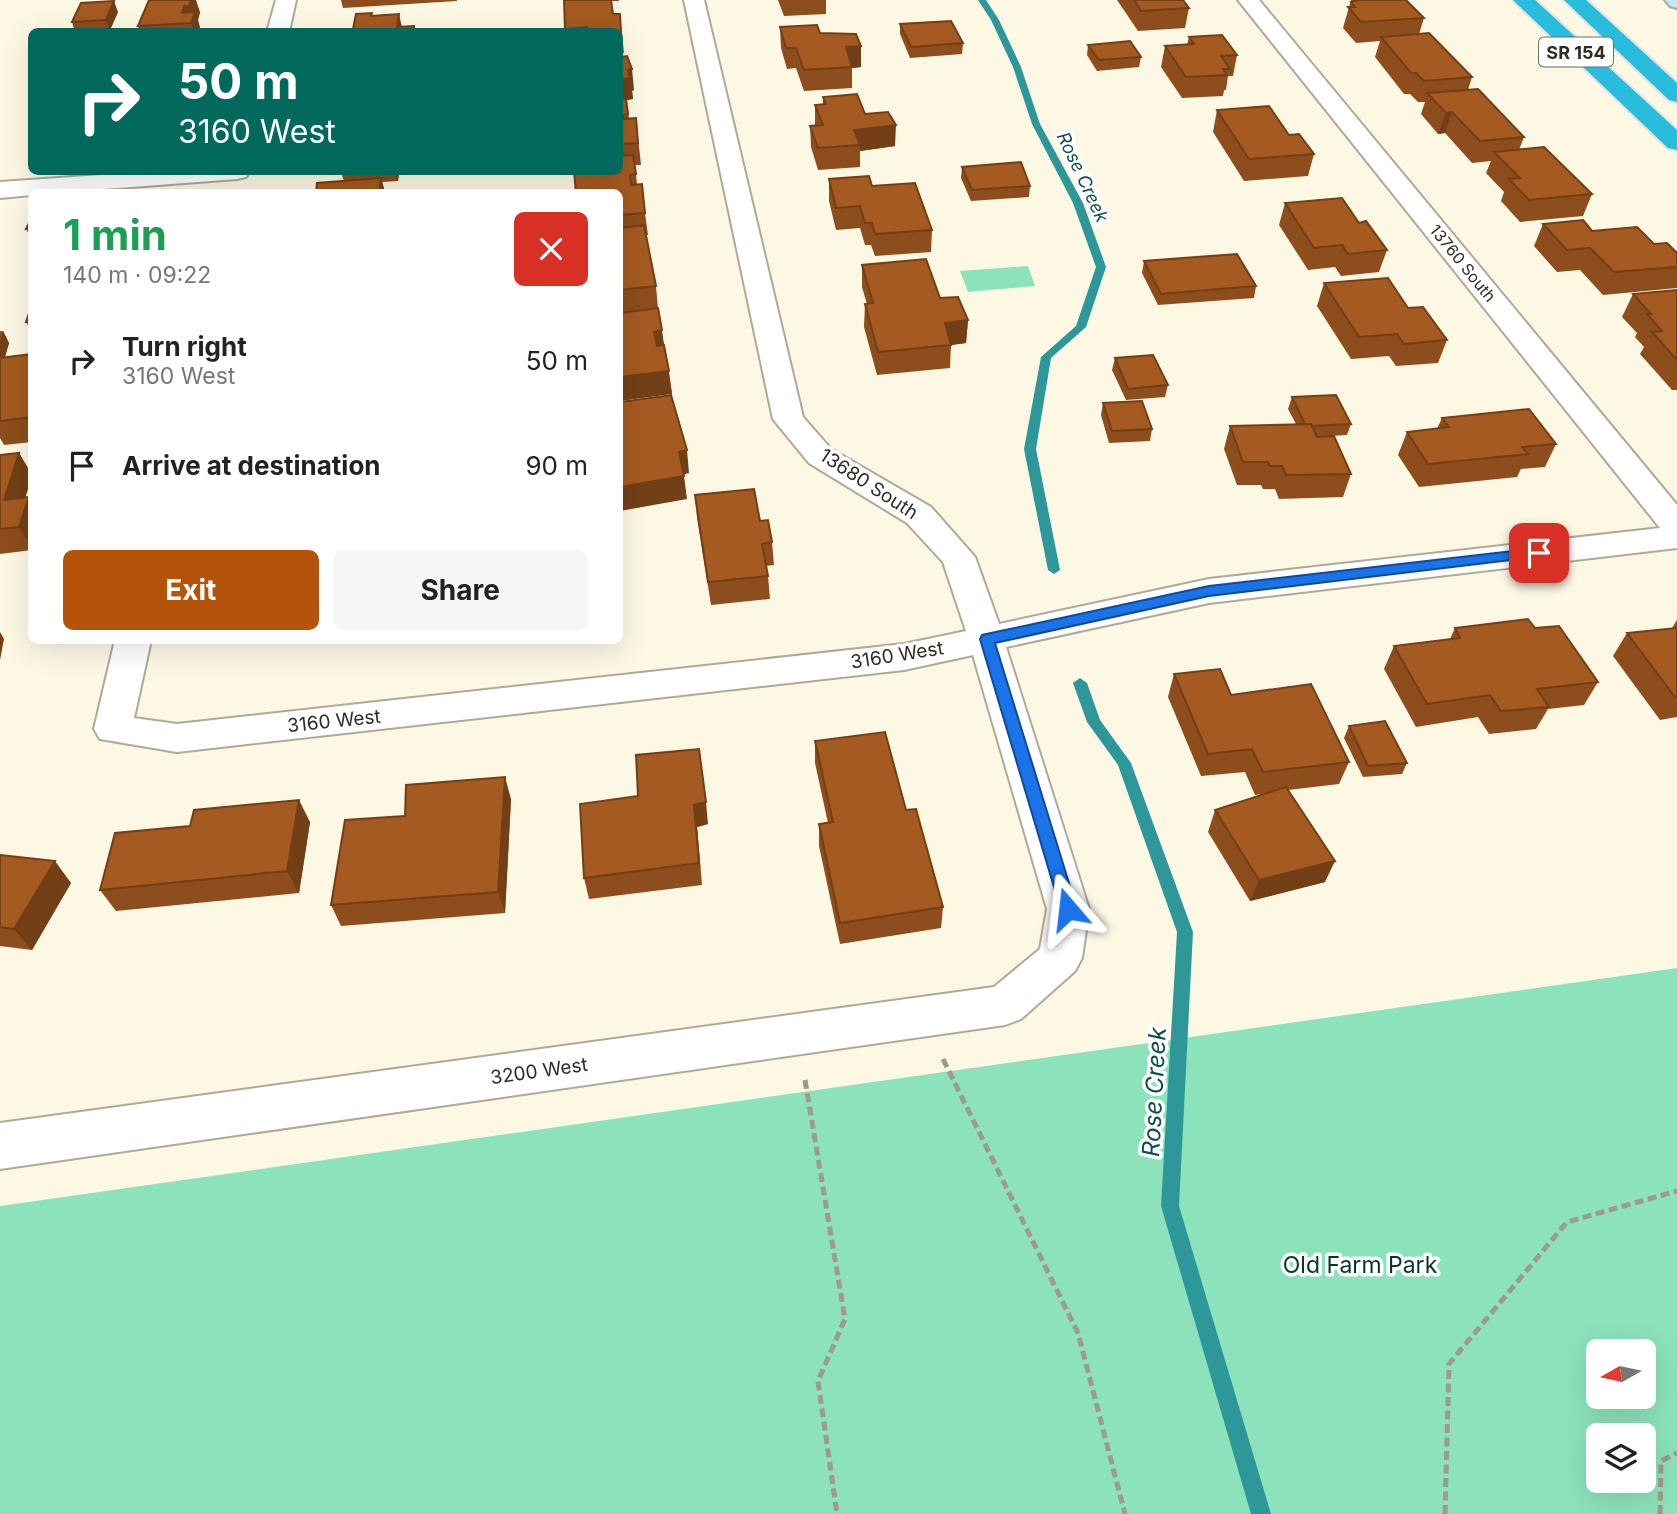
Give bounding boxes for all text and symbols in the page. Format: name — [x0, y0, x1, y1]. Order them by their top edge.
road number: SR 154 — [1539, 38, 1613, 66]
text: 50 m — [178, 52, 299, 111]
icon: right — [63, 56, 154, 147]
text: 3160 West — [178, 112, 336, 151]
water label: Rose Creek — [1053, 128, 1114, 227]
text: 1 min — [63, 209, 167, 260]
button: close — [514, 212, 588, 286]
street label: 13760 South — [1426, 220, 1500, 306]
text: 140 m · 09:22 — [63, 261, 211, 289]
text: Turn right — [122, 331, 247, 362]
icon: right — [63, 342, 101, 380]
text: 50 m — [526, 345, 588, 376]
text: 3160 West — [122, 362, 235, 390]
street label: 13680 South — [816, 444, 922, 524]
icon: arrive — [63, 447, 101, 485]
text: Arrive at destination — [122, 450, 381, 481]
text: 90 m — [525, 450, 588, 481]
pin — [1509, 523, 1569, 583]
icon: arrive — [1520, 534, 1558, 572]
button: Exit — [63, 550, 319, 630]
button: Share — [333, 550, 588, 630]
street label: 3160 West — [849, 636, 945, 674]
street label: 3160 West — [286, 705, 382, 737]
position arrow — [1031, 872, 1105, 946]
water label: Rose Creek — [1136, 1026, 1172, 1158]
street label: 3200 West — [489, 1053, 589, 1089]
park label: Old Farm Park — [1283, 1251, 1438, 1279]
north arrow — [1586, 1339, 1656, 1409]
map controls — [1586, 1339, 1656, 1493]
button: layers — [1586, 1423, 1656, 1493]

